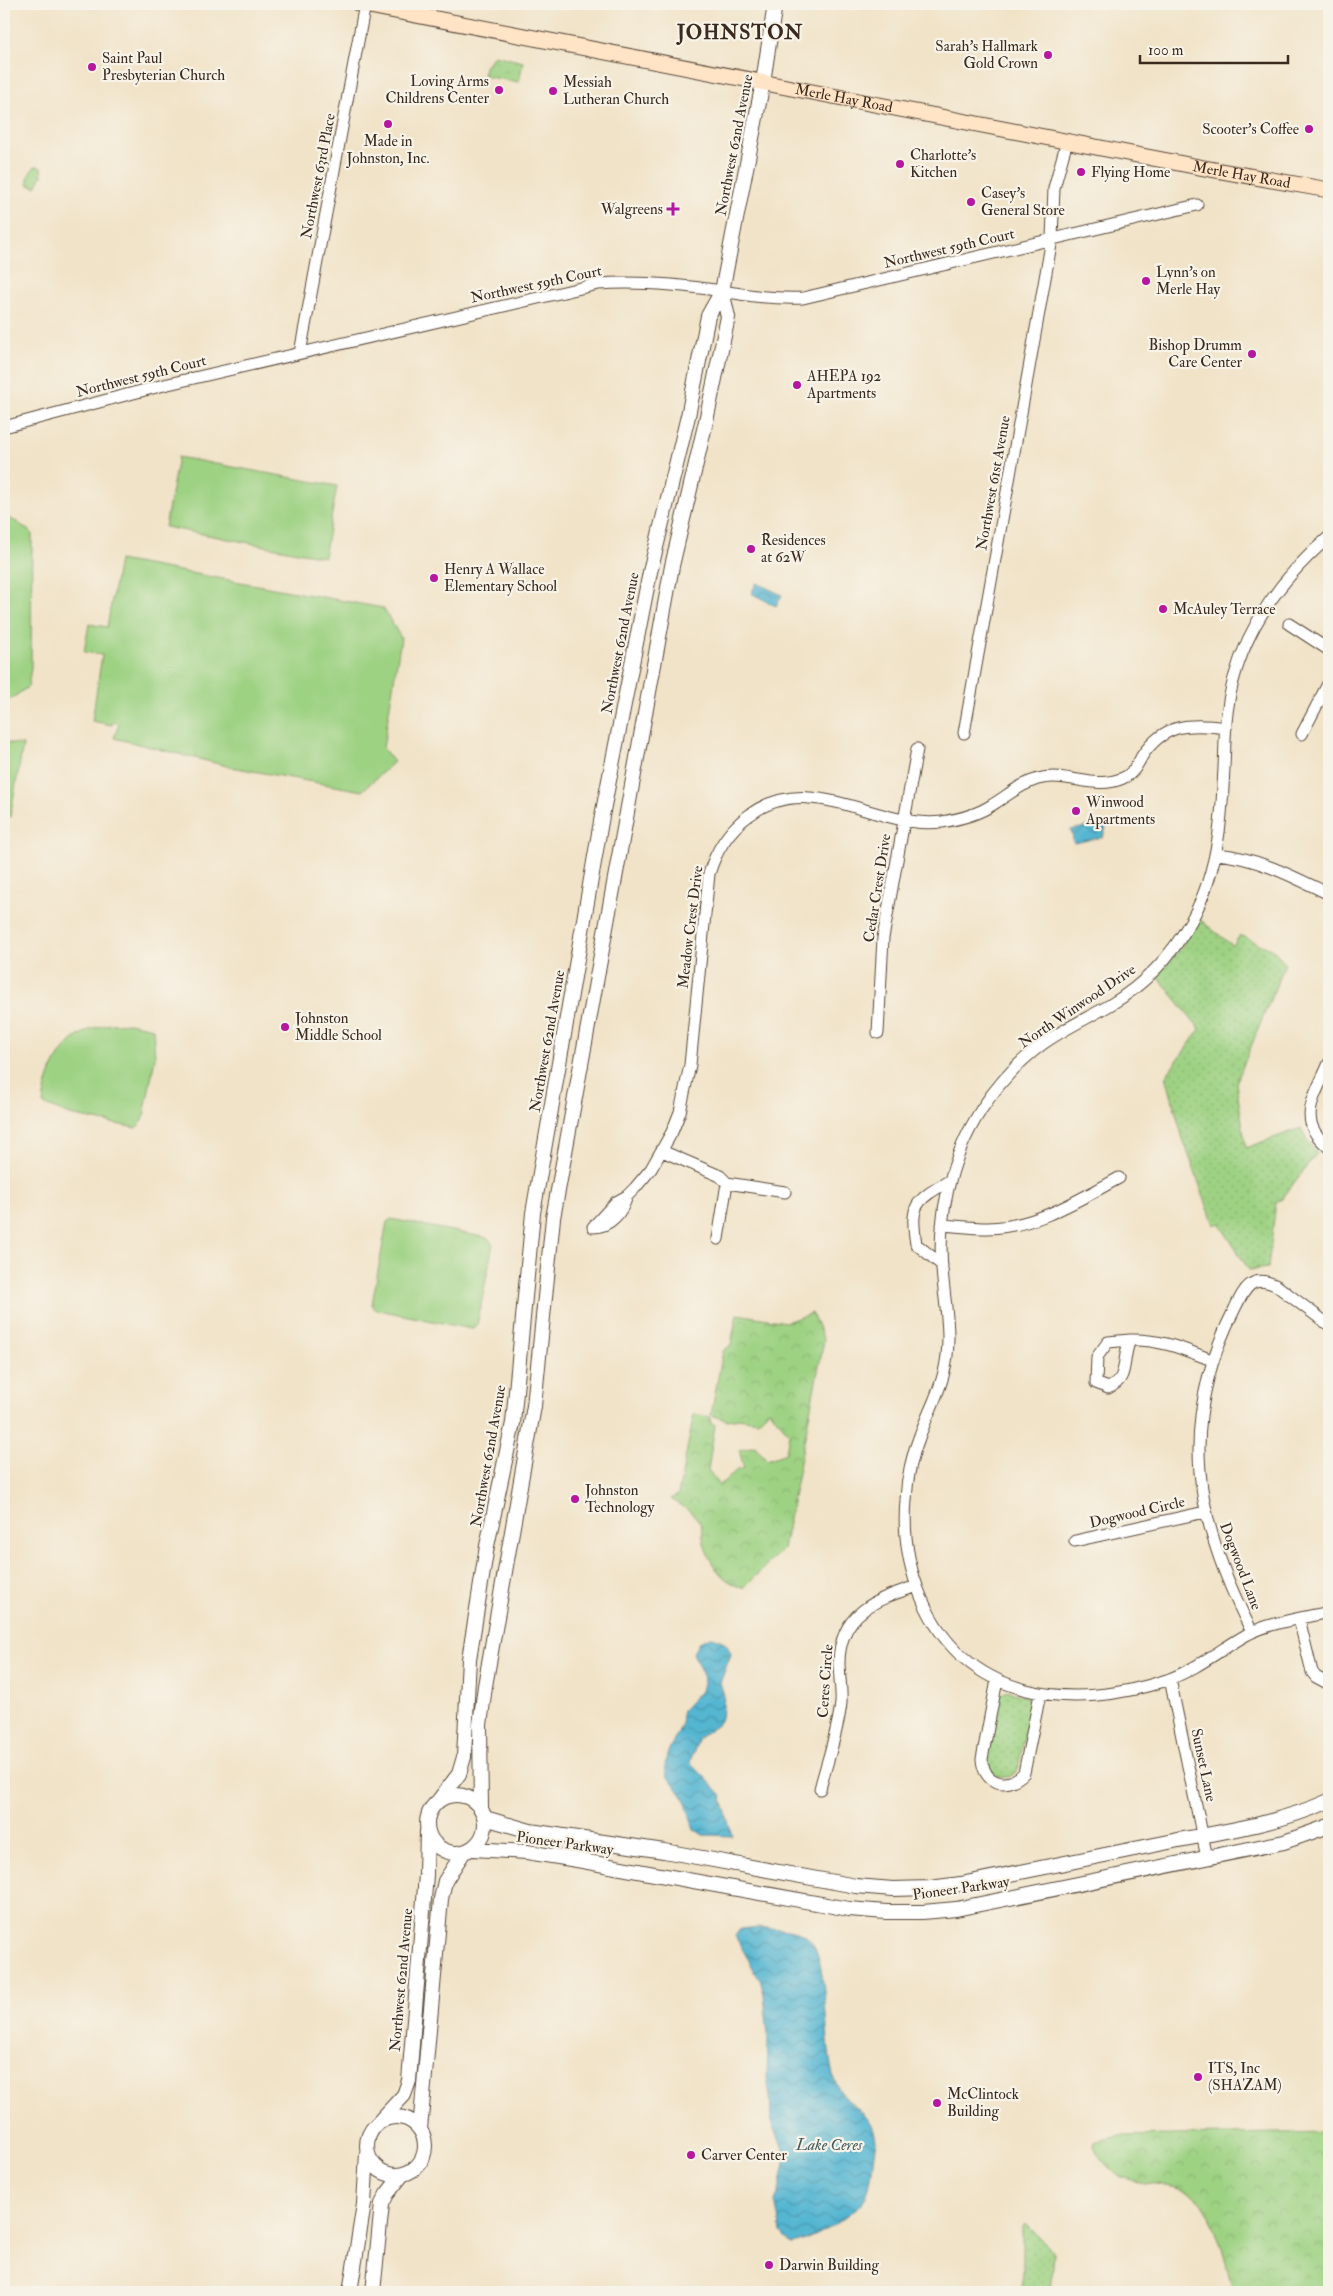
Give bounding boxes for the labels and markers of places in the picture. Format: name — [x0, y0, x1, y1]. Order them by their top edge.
place label: Sarah's Hallmark Gold Crown — [935, 37, 1038, 73]
place label: Saint Paul Presbyterian Church — [102, 49, 225, 85]
marker: Sarah's Hallmark Gold Crown — [1042, 49, 1054, 61]
marker: Saint Paul Presbyterian Church — [86, 61, 98, 73]
place label: Loving Arms Childrens Center — [386, 72, 489, 108]
place label: Messiah Lutheran Church — [563, 73, 669, 109]
marker: Loving Arms Childrens Center — [493, 84, 505, 96]
marker: Messiah Lutheran Church — [547, 85, 559, 97]
marker: Made in Johnston, Inc. — [382, 118, 394, 130]
place label: Scooter's Coffee — [1202, 120, 1299, 139]
marker: Scooter's Coffee — [1303, 123, 1315, 135]
place label: Made in Johnston, Inc. — [346, 132, 430, 169]
place label: Charlotte's Kitchen — [910, 146, 976, 182]
marker: Charlotte's Kitchen — [894, 158, 906, 170]
place label: Flying Home — [1091, 163, 1170, 182]
marker: Flying Home — [1075, 166, 1087, 178]
place label: Casey's General Store — [981, 184, 1065, 220]
marker: Casey's General Store — [965, 196, 977, 208]
place label: Walgreens — [600, 200, 663, 219]
marker: Walgreens — [667, 203, 679, 215]
place label: Lynn's on Merle Hay — [1156, 263, 1221, 299]
marker: Lynn's on Merle Hay — [1140, 275, 1152, 287]
place label: Bishop Drumm Care Center — [1148, 336, 1242, 372]
marker: Bishop Drumm Care Center — [1246, 348, 1258, 360]
place label: AHEPA 192 Apartments — [806, 367, 882, 404]
marker: AHEPA 192 Apartments — [791, 379, 803, 391]
place label: Residences at 62W — [761, 531, 826, 567]
marker: Residences at 62W — [745, 543, 757, 555]
place label: Henry A Wallace Elementary School — [444, 560, 557, 596]
marker: Henry A Wallace Elementary School — [428, 572, 440, 584]
place label: McAuley Terrace — [1173, 600, 1276, 619]
marker: McAuley Terrace — [1157, 603, 1169, 615]
place label: Winwood Apartments — [1085, 793, 1155, 830]
marker: Winwood Apartments — [1070, 805, 1082, 817]
place label: Johnston Middle School — [294, 1009, 382, 1045]
marker: Johnston Middle School — [279, 1021, 291, 1033]
place label: Johnston Technology — [584, 1481, 655, 1517]
marker: Johnston Technology — [569, 1493, 581, 1505]
place label: ITS, Inc (SHAZAM) — [1208, 2059, 1282, 2095]
marker: ITS, Inc (SHAZAM) — [1192, 2071, 1204, 2083]
place label: McClintock Building — [947, 2085, 1019, 2121]
marker: McClintock Building — [931, 2097, 943, 2109]
place label: Carver Center — [701, 2146, 787, 2165]
marker: Carver Center — [685, 2149, 697, 2161]
place label: Darwin Building — [779, 2256, 880, 2275]
marker: Darwin Building — [763, 2259, 775, 2271]

